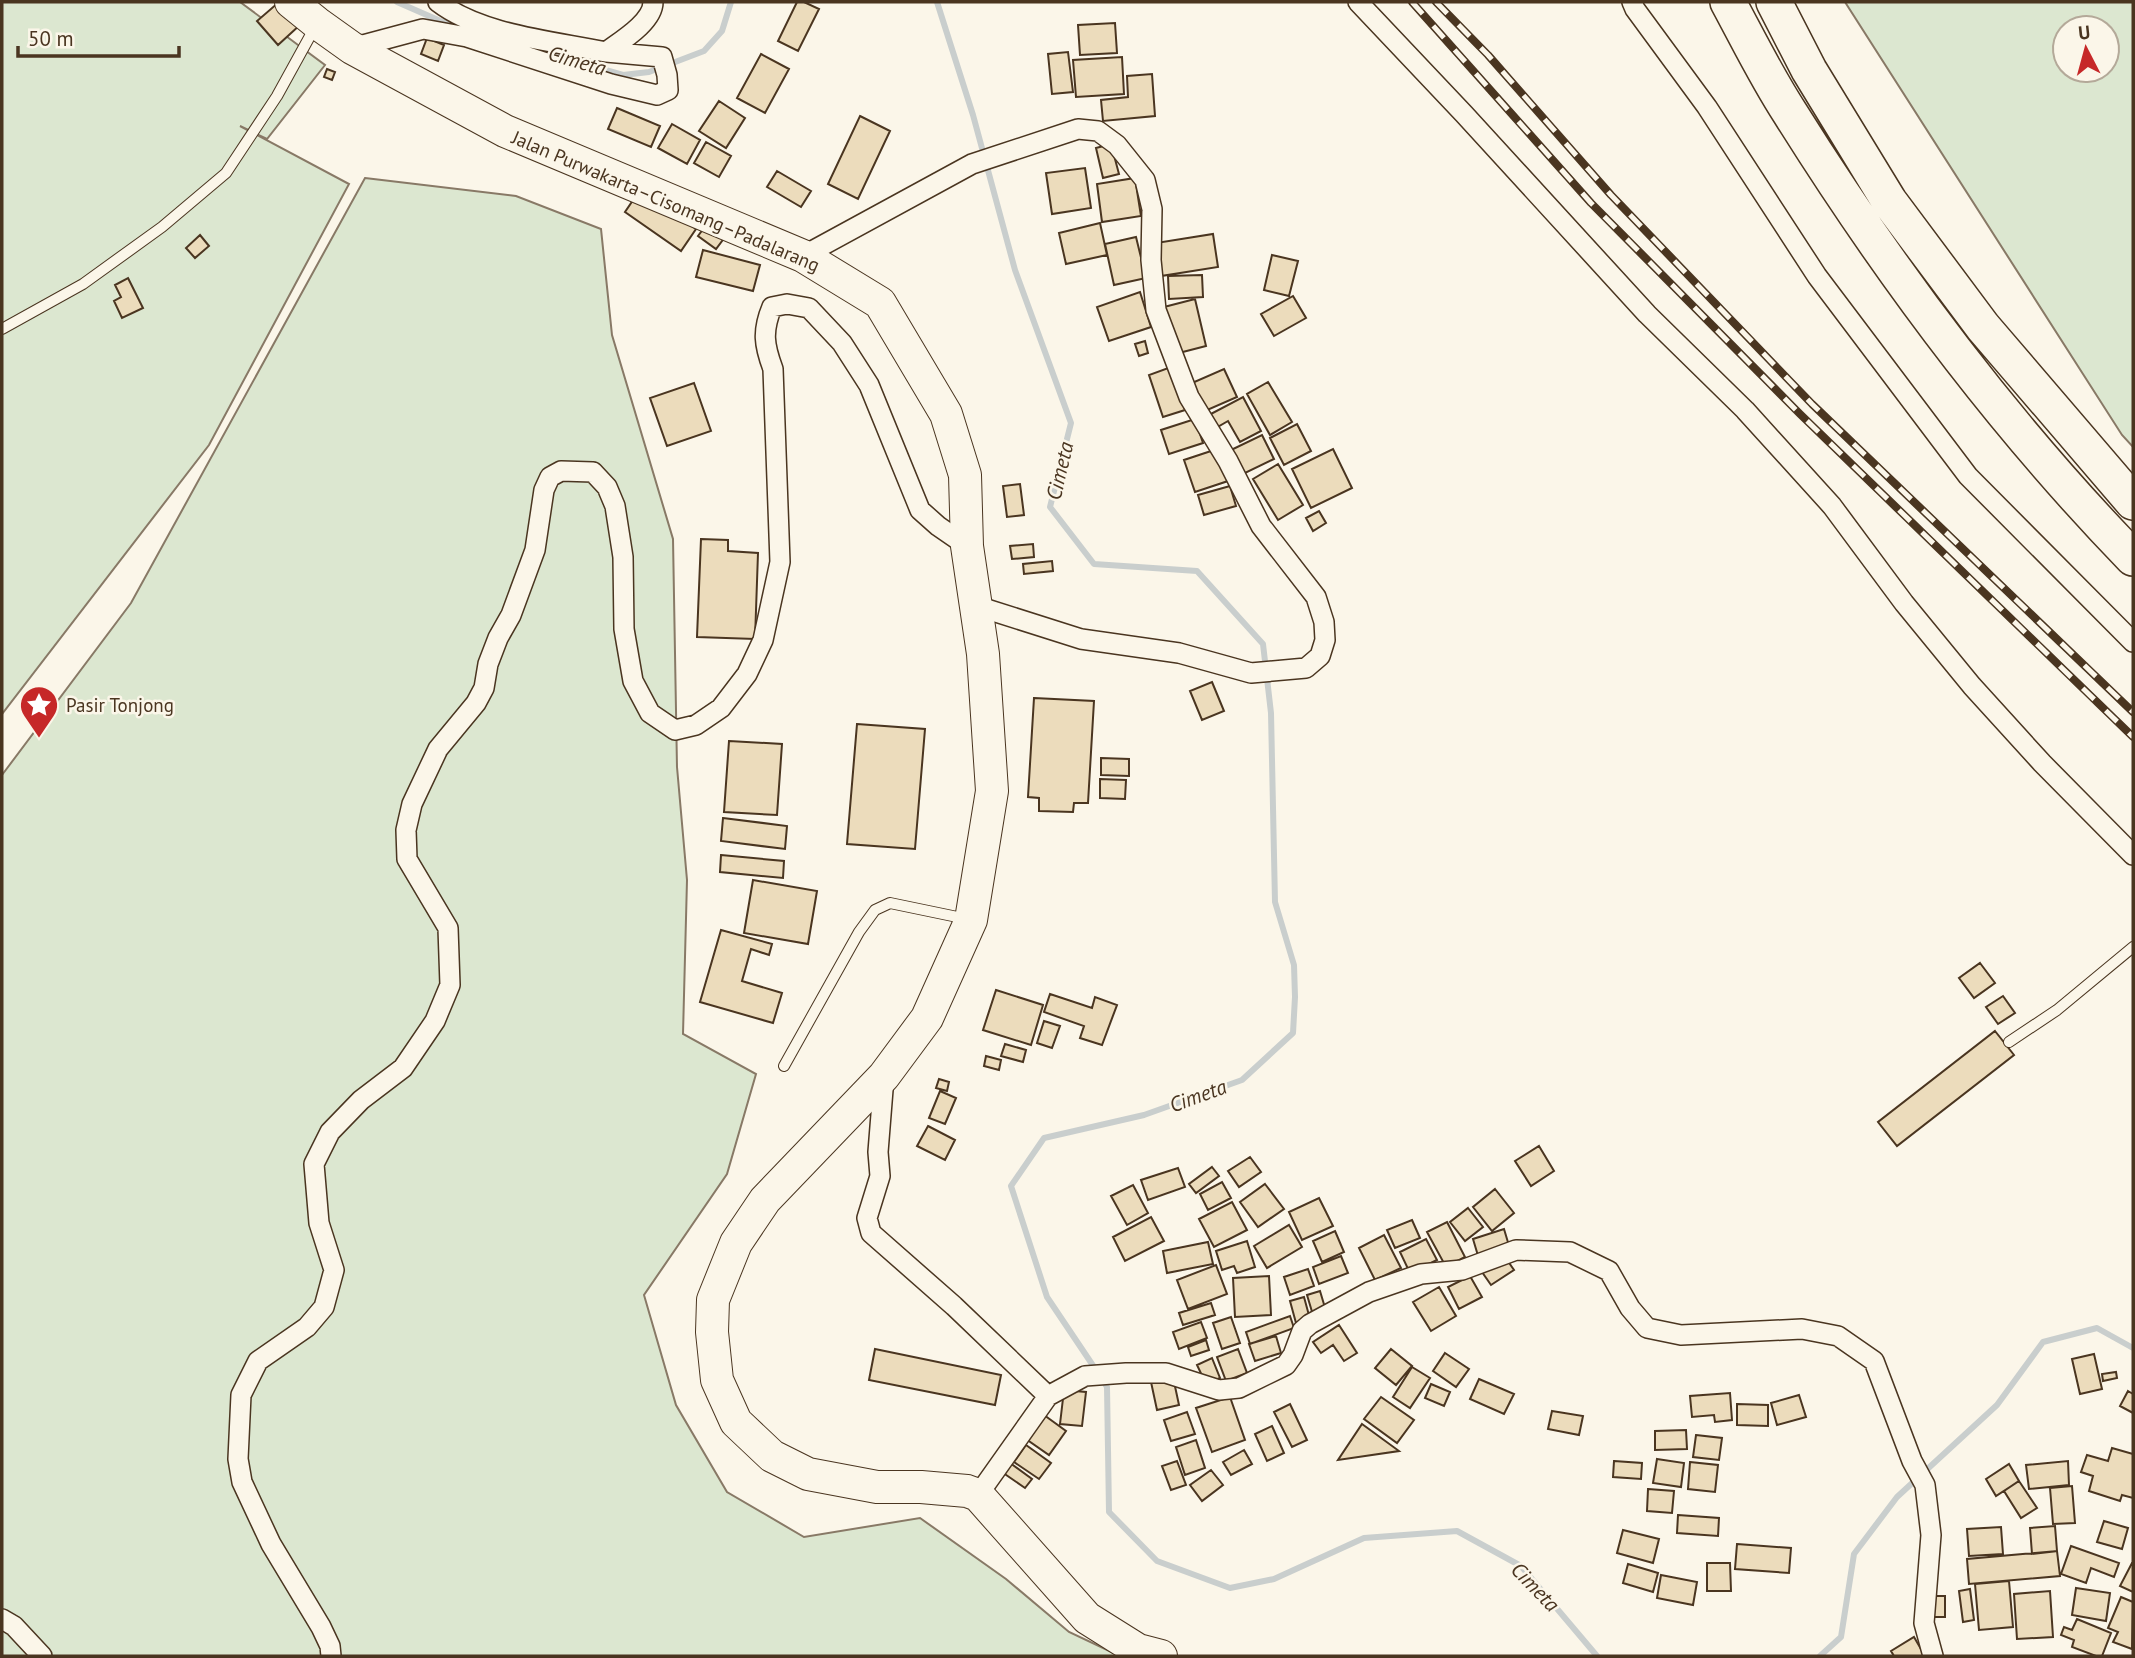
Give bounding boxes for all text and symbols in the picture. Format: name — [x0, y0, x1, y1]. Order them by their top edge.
scale bar — [18, 14, 178, 58]
north arrow — [2051, 14, 2121, 84]
text: U — [2077, 20, 2091, 45]
text: 50 m — [28, 25, 74, 52]
water label: Cimeta — [545, 39, 610, 82]
street label: Jalan Purwakarta–Cisomang–Padalarang — [508, 125, 823, 277]
water label: Cimeta — [1040, 438, 1079, 503]
place icon: Pasir Tonjong — [18, 684, 60, 739]
place label: Pasir Tonjong — [66, 693, 174, 717]
water label: Cimeta — [1165, 1072, 1231, 1118]
water label: Cimeta — [1505, 1556, 1566, 1618]

